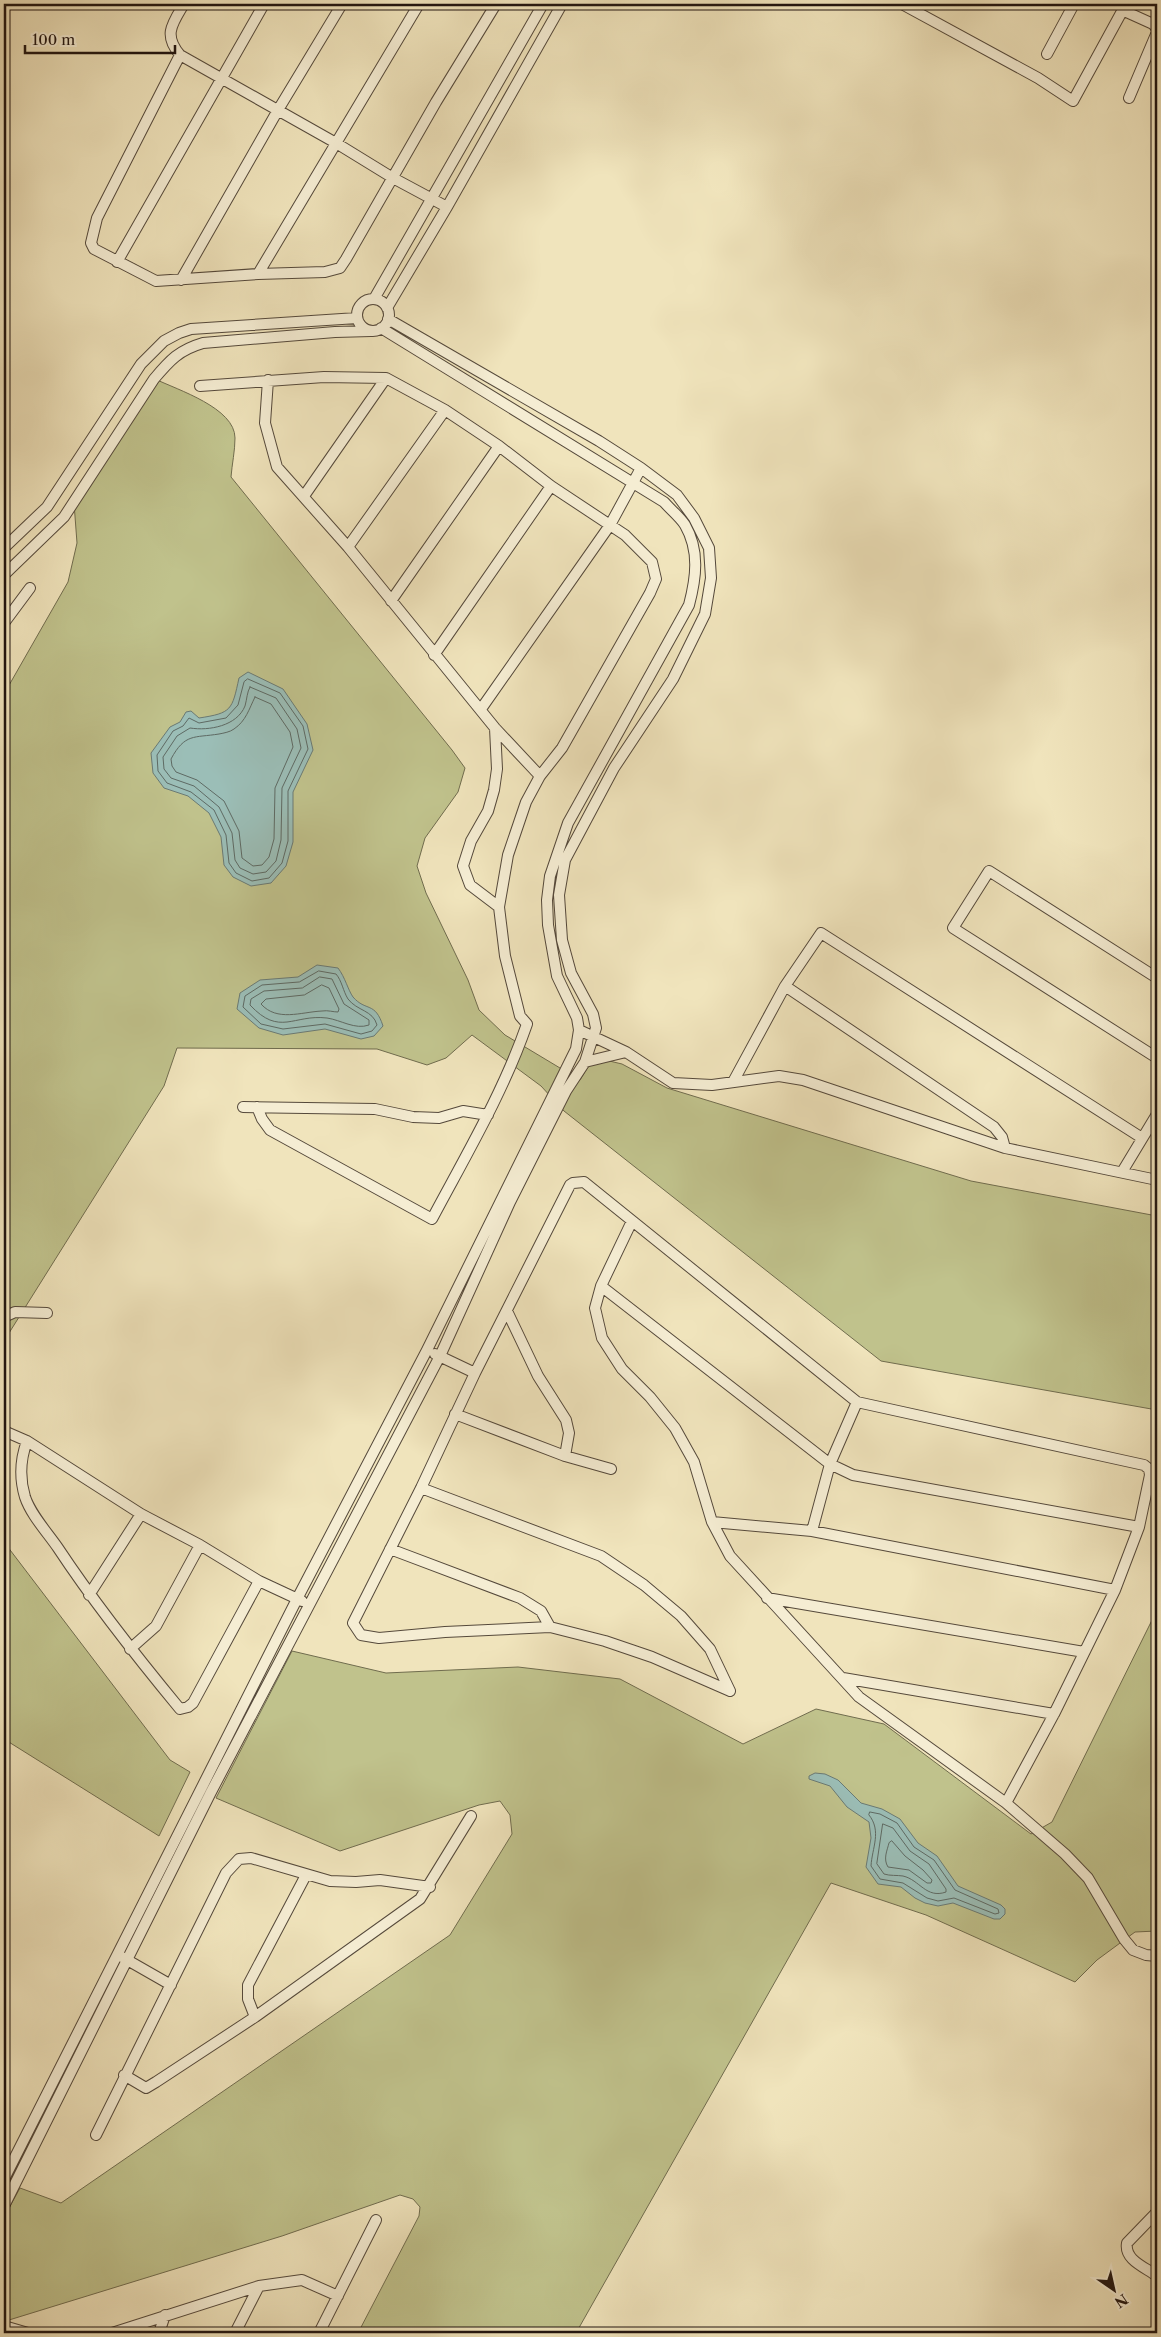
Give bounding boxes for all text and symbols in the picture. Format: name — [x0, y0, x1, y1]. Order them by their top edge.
scale bar — [25, 22, 175, 54]
text: 100 m — [32, 30, 75, 49]
north arrow — [1088, 2264, 1138, 2314]
text: N — [1111, 2290, 1131, 2312]

